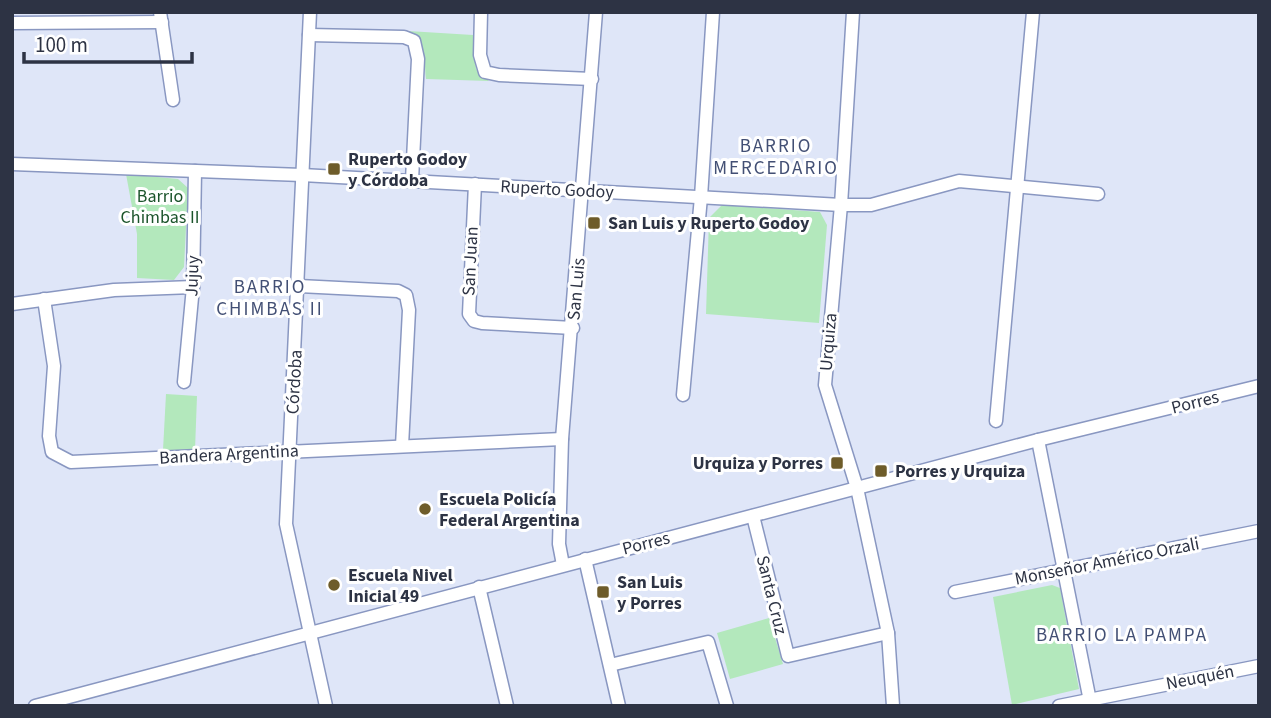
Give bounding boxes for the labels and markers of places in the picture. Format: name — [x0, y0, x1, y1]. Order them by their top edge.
place label: Ruperto Godoy y Córdoba — [348, 147, 468, 193]
marker: Ruperto Godoy y Córdoba — [326, 161, 342, 177]
place label: San Luis y Ruperto Godoy — [608, 211, 810, 236]
marker: San Luis y Ruperto Godoy — [586, 215, 602, 231]
place label: Urquiza y Porres — [693, 451, 823, 476]
marker: Urquiza y Porres — [829, 455, 845, 471]
place label: Porres y Urquiza — [895, 459, 1025, 484]
marker: Porres y Urquiza — [873, 463, 889, 479]
place label: Escuela Policía Federal Argentina — [439, 487, 580, 533]
marker: Escuela Policía Federal Argentina — [417, 501, 433, 517]
place label: Escuela Nivel Inicial 49 — [348, 563, 453, 609]
place label: San Luis y Porres — [617, 570, 683, 616]
marker: Escuela Nivel Inicial 49 — [326, 577, 342, 593]
marker: San Luis y Porres — [595, 584, 611, 600]

